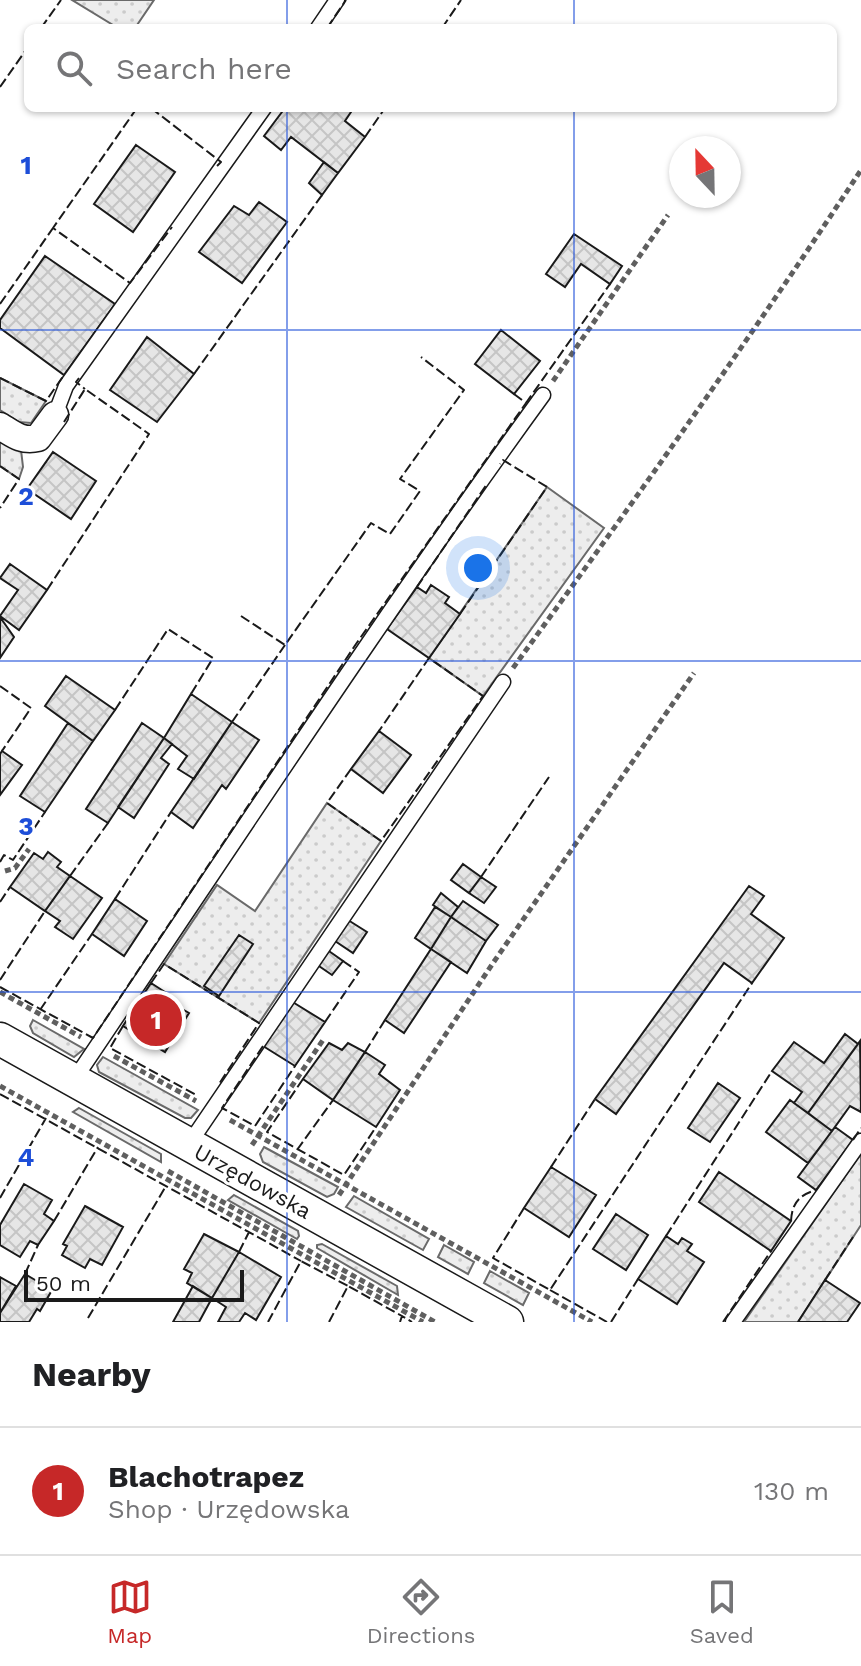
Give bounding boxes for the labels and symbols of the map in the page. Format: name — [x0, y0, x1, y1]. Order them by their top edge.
north arrow — [669, 136, 741, 208]
text: 1 — [20, 150, 32, 180]
text: 2 — [18, 481, 34, 511]
your location — [458, 548, 498, 588]
text: 3 — [18, 811, 34, 841]
pin: 1 — [130, 990, 182, 1050]
street label: Urzędowska — [190, 1139, 316, 1224]
text: 4 — [18, 1142, 35, 1172]
scale bar — [24, 1266, 244, 1302]

